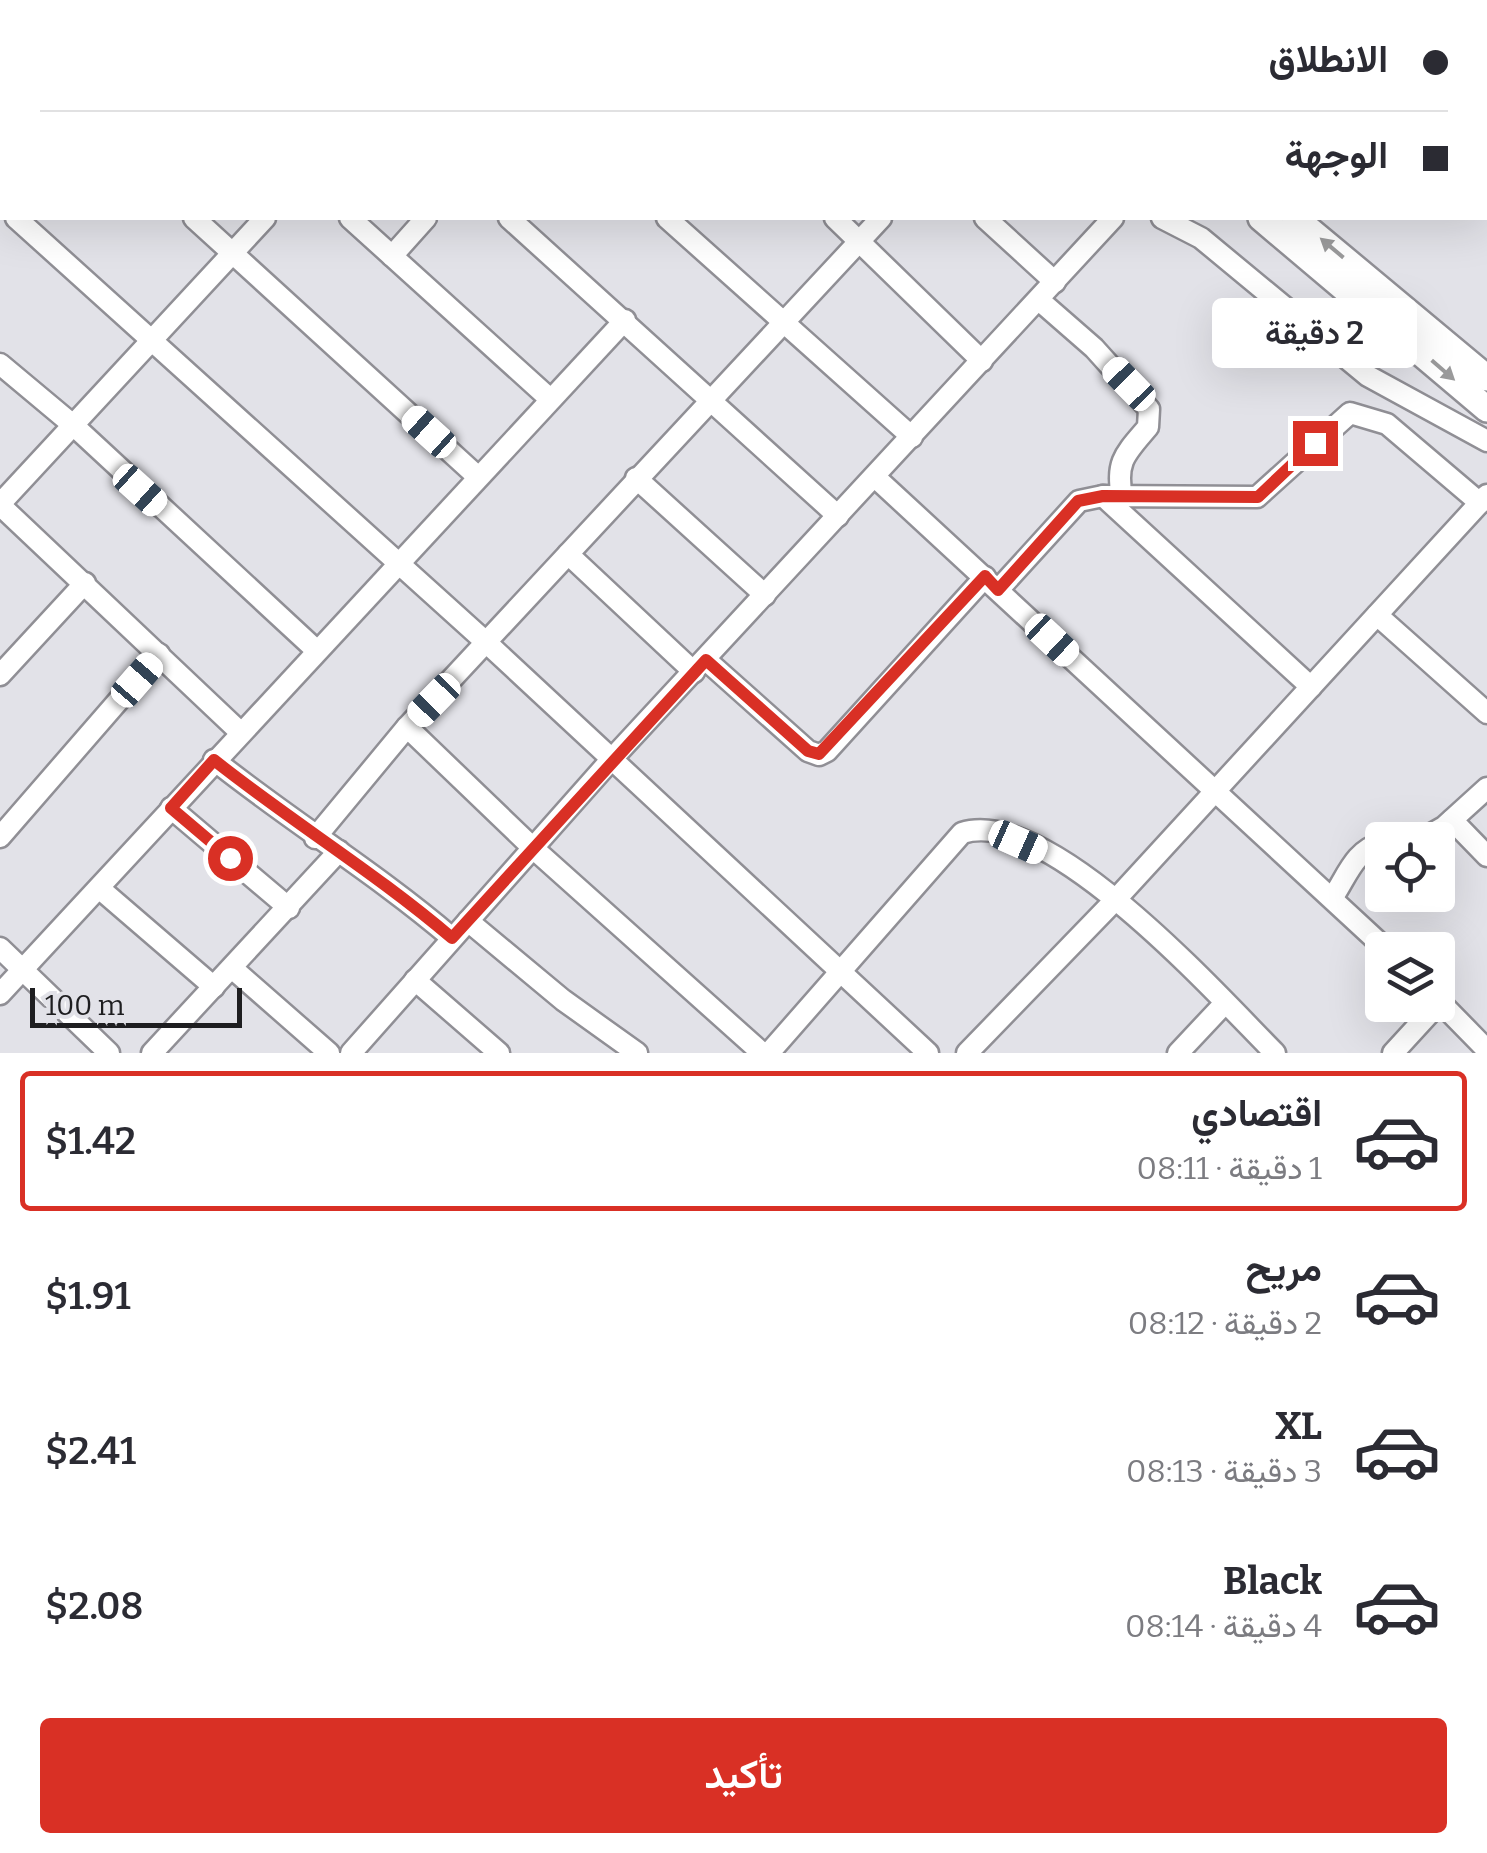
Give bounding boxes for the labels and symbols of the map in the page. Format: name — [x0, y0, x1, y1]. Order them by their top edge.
one-way arrow — [1319, 238, 1344, 260]
callout: 2 دقيقة — [1212, 298, 1418, 368]
car — [1097, 352, 1161, 416]
one-way arrow — [1430, 359, 1455, 381]
car — [397, 401, 461, 463]
route end — [1293, 421, 1338, 466]
car — [108, 459, 172, 521]
car — [1020, 609, 1084, 671]
car — [106, 648, 168, 712]
car — [402, 668, 466, 732]
car — [984, 816, 1052, 868]
route start — [208, 836, 253, 881]
scale bar — [30, 983, 242, 1028]

